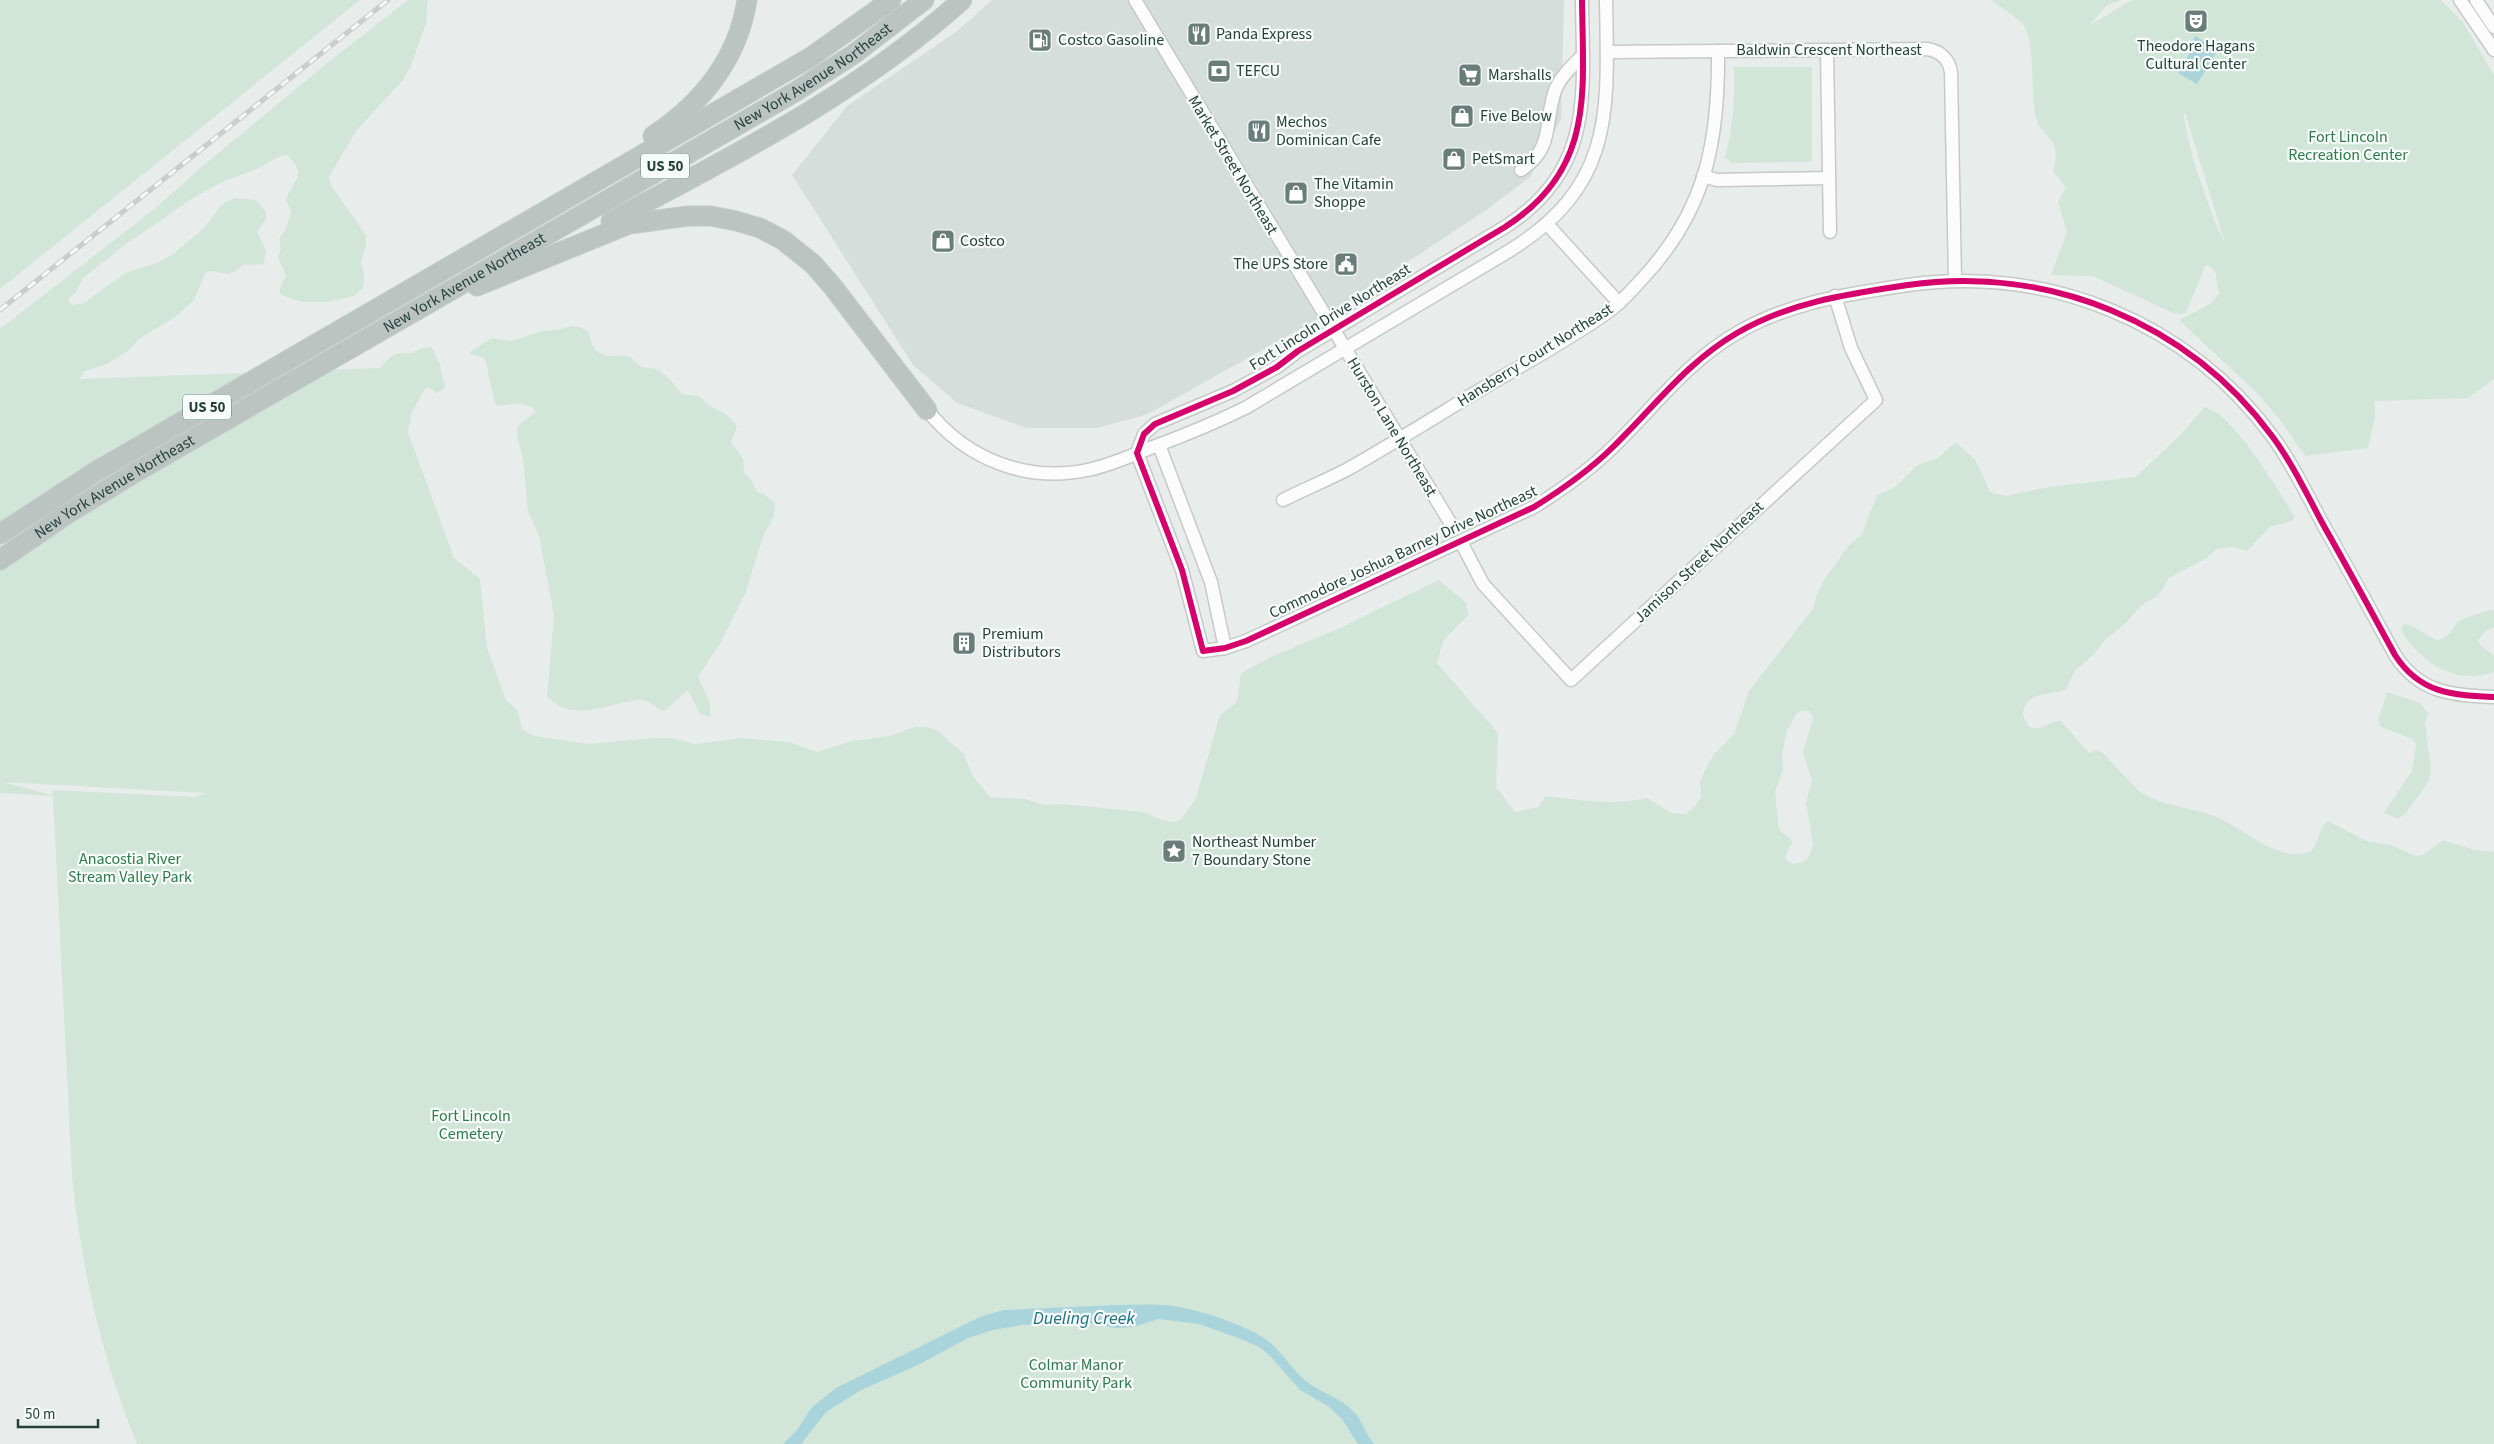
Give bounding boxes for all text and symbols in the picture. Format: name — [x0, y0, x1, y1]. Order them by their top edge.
theatre icon: Theodore Hagans Cultural Center — [2183, 8, 2209, 34]
street label: New York Avenue Northeast — [730, 17, 897, 136]
restaurant icon: Panda Express — [1186, 21, 1212, 47]
place label: Panda Express — [1216, 23, 1312, 45]
fuel station icon: Costco Gasoline — [1027, 27, 1053, 53]
place label: Costco Gasoline — [1058, 29, 1164, 51]
place label: Theodore Hagans Cultural Center — [2137, 35, 2255, 75]
street label: Baldwin Crescent Northeast — [1736, 39, 1922, 61]
bank icon: TEFCU — [1206, 58, 1232, 84]
place label: TEFCU — [1236, 60, 1280, 82]
supermarket icon: Marshalls — [1457, 62, 1483, 88]
place label: Marshalls — [1488, 64, 1552, 86]
street label: Market Street Northeast — [1183, 91, 1284, 239]
shop icon: Five Below — [1449, 103, 1475, 129]
place label: Five Below — [1480, 105, 1552, 127]
place label: Mechos Dominican Cafe — [1276, 111, 1381, 151]
restaurant icon: Mechos Dominican Cafe — [1246, 118, 1272, 144]
park label: Fort Lincoln Recreation Center — [2288, 126, 2408, 166]
shop icon: PetSmart — [1441, 146, 1467, 172]
place label: PetSmart — [1472, 148, 1535, 170]
road number: US 50 — [641, 154, 689, 178]
place label: The Vitamin Shoppe — [1314, 173, 1394, 213]
shop icon: The Vitamin Shoppe — [1283, 180, 1309, 206]
street label: New York Avenue Northeast — [379, 227, 550, 338]
shop icon: Costco — [930, 228, 956, 254]
place label: Costco — [960, 230, 1005, 252]
public building icon: The UPS Store — [1333, 251, 1359, 277]
place label: The UPS Store — [1233, 253, 1328, 275]
street label: Fort Lincoln Drive Northeast — [1245, 258, 1416, 376]
street label: Hansberry Court Northeast — [1453, 298, 1618, 412]
street label: Hurston Lane Northeast — [1342, 353, 1443, 501]
road number: US 50 — [183, 394, 231, 420]
street label: New York Avenue Northeast — [30, 429, 199, 544]
street label: Commodore Joshua Barney Drive Northeast — [1265, 480, 1541, 624]
street label: Jamison Street Northeast — [1629, 496, 1769, 628]
place label: Premium Distributors — [982, 623, 1061, 663]
building icon: Premium Distributors — [951, 630, 977, 656]
place label: Northeast Number 7 Boundary Stone — [1192, 831, 1317, 871]
place icon: Northeast Number 7 Boundary Stone — [1161, 838, 1187, 864]
park label: Anacostia River Stream Valley Park — [68, 848, 192, 888]
park label: Fort Lincoln Cemetery — [431, 1105, 511, 1145]
water label: Dueling Creek — [1033, 1306, 1135, 1331]
park label: Colmar Manor Community Park — [1020, 1354, 1132, 1394]
scale bar — [18, 1396, 98, 1428]
text: 50 m — [25, 1404, 55, 1425]

